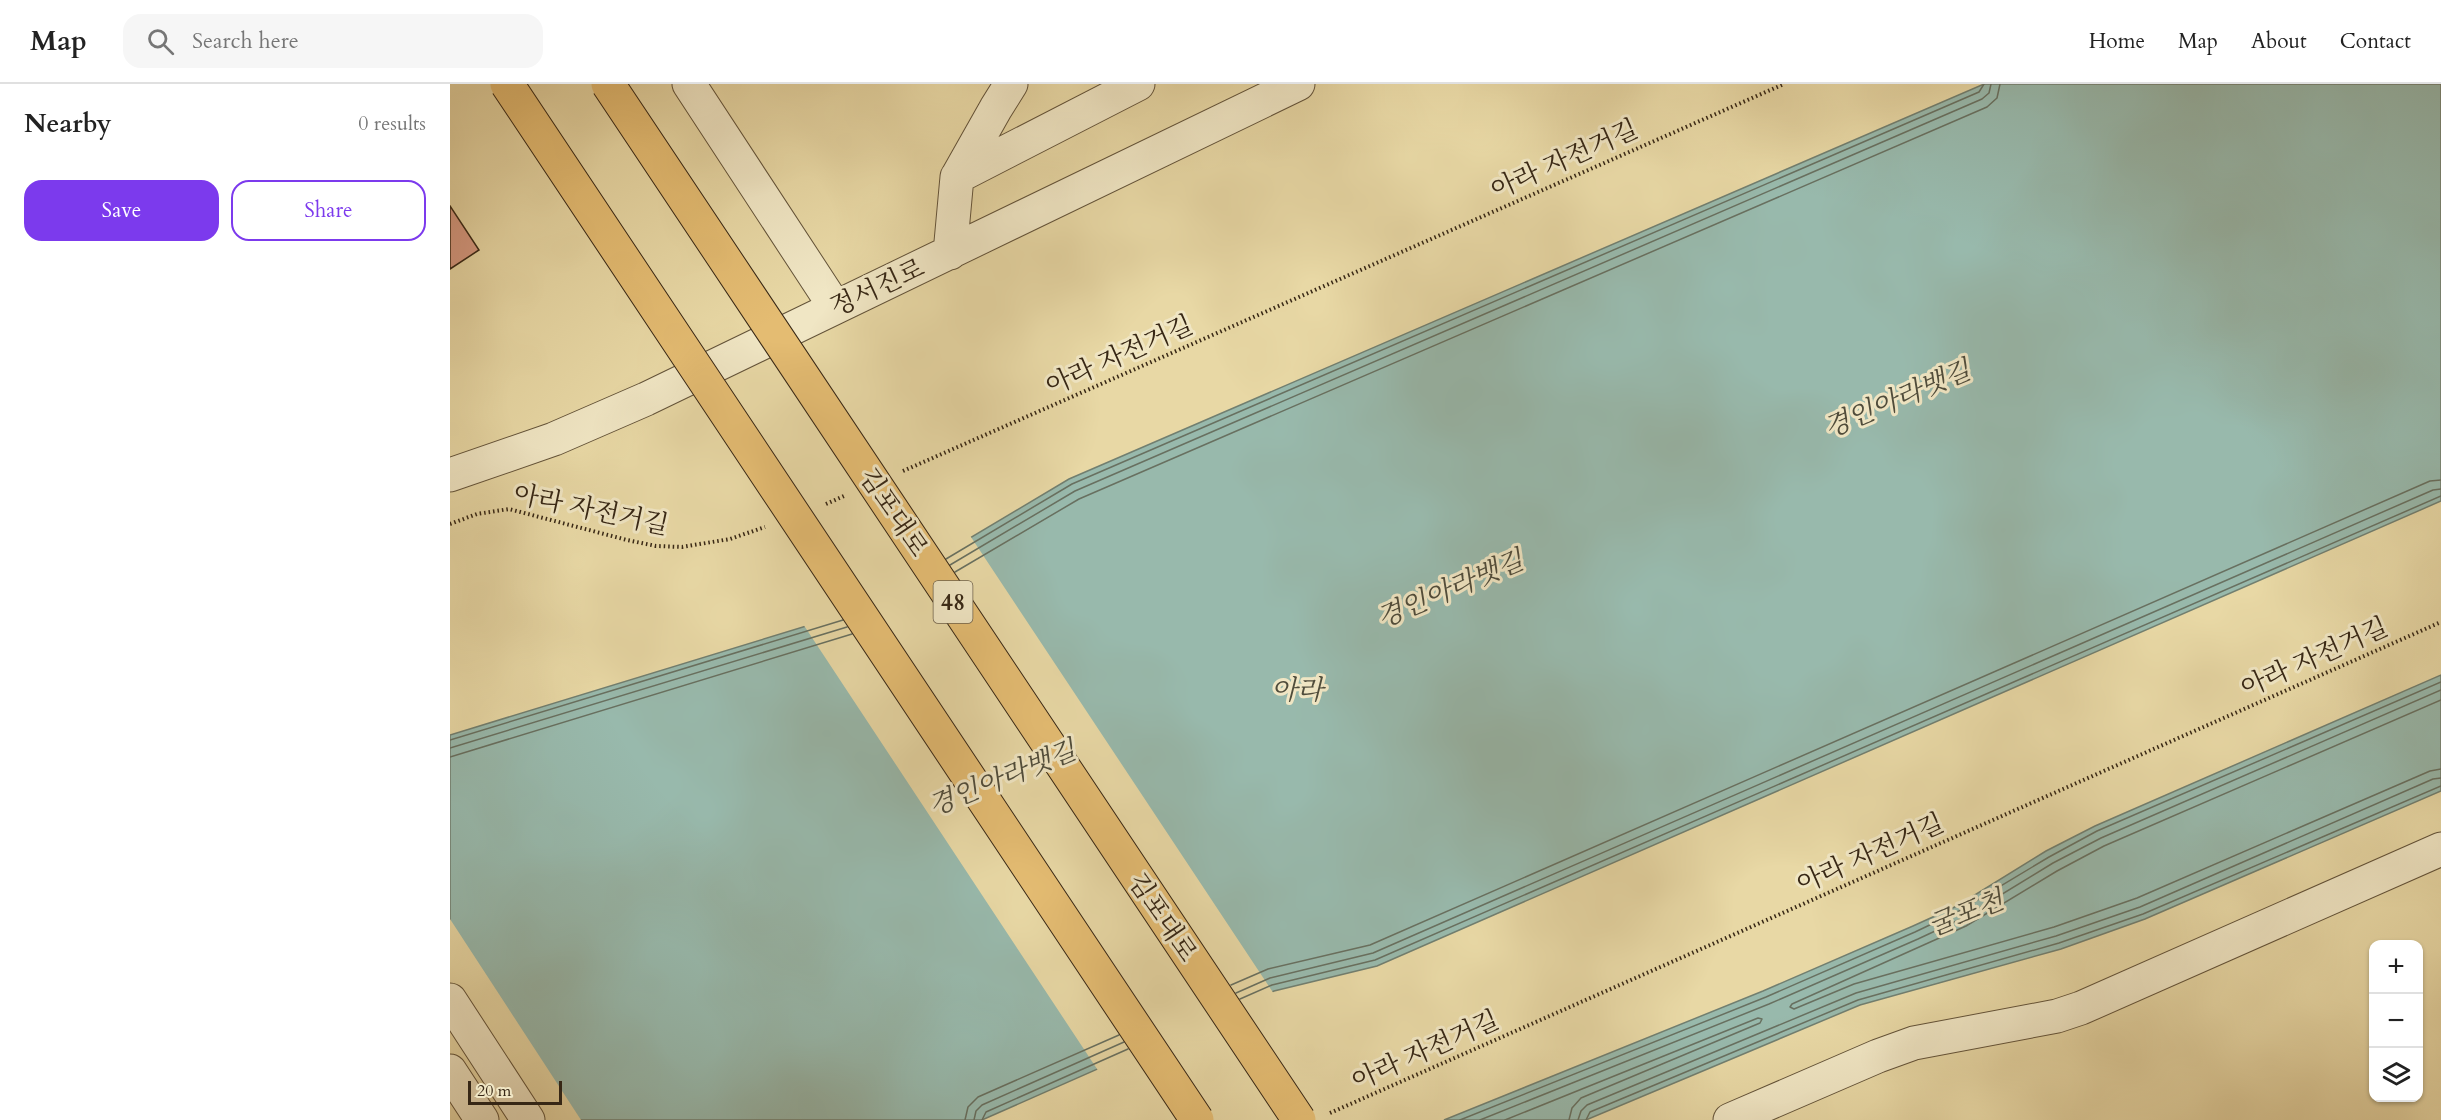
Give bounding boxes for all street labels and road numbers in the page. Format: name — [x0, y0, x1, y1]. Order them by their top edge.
street label: 아라 자전거길 — [1485, 111, 1643, 208]
street label: 정서진로 — [824, 250, 930, 325]
street label: 아라 자전거길 — [1040, 307, 1198, 404]
street label: 김포대로 — [851, 461, 936, 564]
street label: 아라 자전거길 — [510, 476, 672, 543]
road number: 48 — [934, 581, 972, 623]
street label: 아라 자전거길 — [2235, 609, 2393, 706]
street label: 아라 자전거길 — [1791, 805, 1949, 902]
street label: 김포대로 — [1120, 866, 1205, 969]
street label: 아라 자전거길 — [1346, 1002, 1504, 1099]

